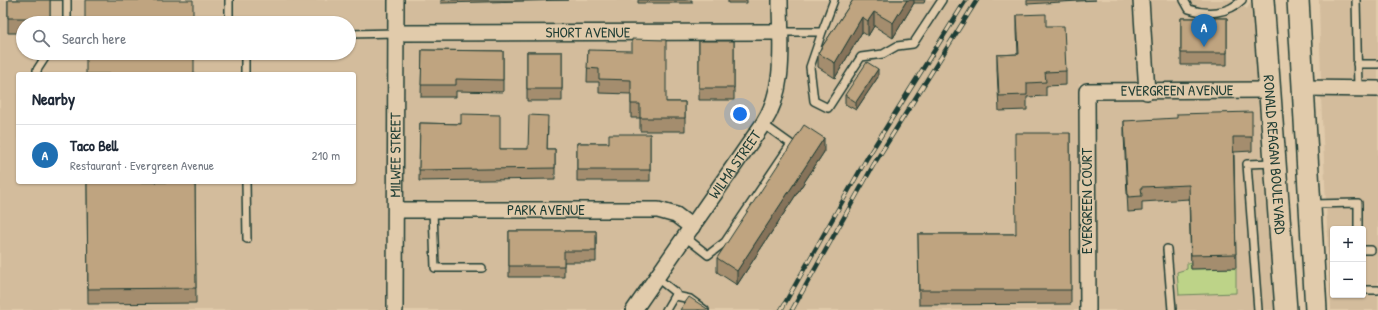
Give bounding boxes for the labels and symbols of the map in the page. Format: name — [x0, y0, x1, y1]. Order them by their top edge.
pin: A — [1191, 14, 1217, 47]
street label: SHORT AVENUE — [546, 21, 631, 43]
street label: RONALD REAGAN BOULEVARD — [1259, 74, 1291, 236]
street label: EVERGREEN AVENUE — [1121, 79, 1234, 101]
your location — [730, 104, 750, 124]
street label: MILWEE STREET — [384, 111, 406, 198]
street label: WILMA STREET — [703, 125, 766, 203]
street label: EVERGREEN COURT — [1076, 147, 1097, 254]
street label: PARK AVENUE — [507, 199, 585, 220]

